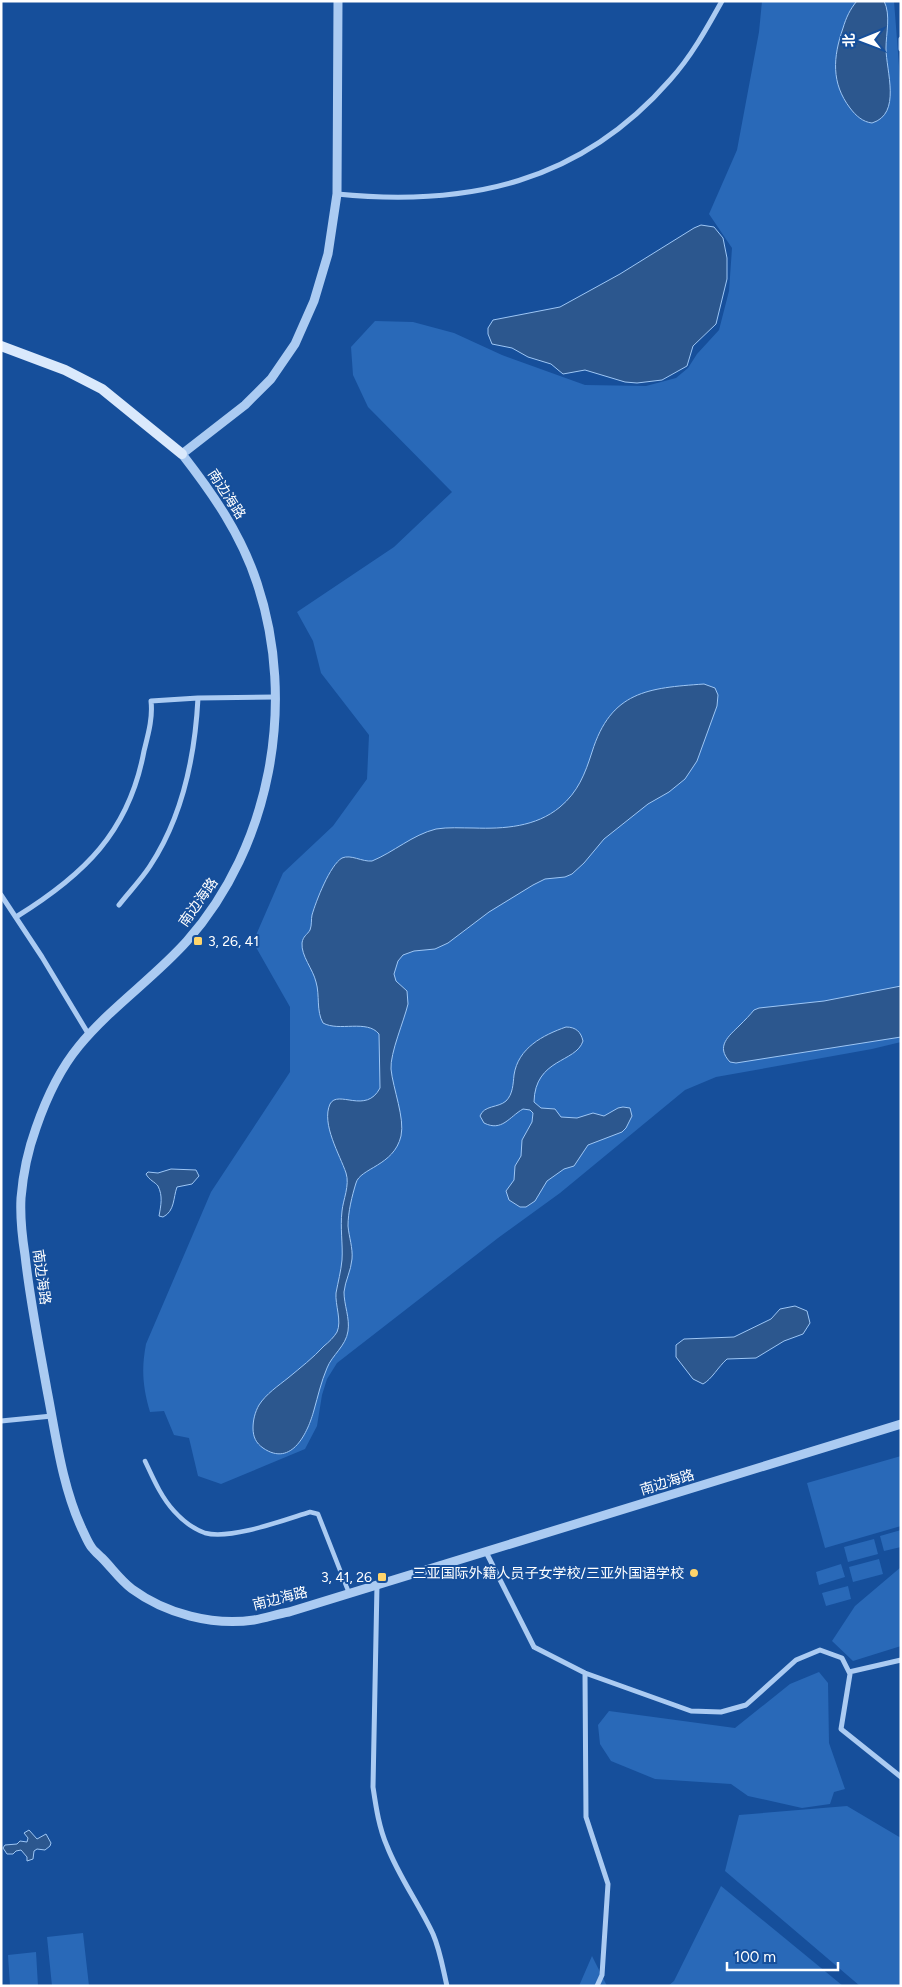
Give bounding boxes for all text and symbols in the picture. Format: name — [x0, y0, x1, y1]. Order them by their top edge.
north arrow — [837, 15, 887, 65]
text: 北 — [841, 33, 858, 47]
street label: 南边海路 — [204, 466, 249, 522]
street label: 南边海路 — [175, 874, 221, 930]
place label: 3, 26, 41 — [208, 933, 259, 950]
marker: 3, 26, 41 — [192, 935, 204, 947]
street label: 南边海路 — [29, 1248, 54, 1306]
street label: 南边海路 — [638, 1466, 696, 1499]
place label: 三亚国际外籍人员子女学校/三亚外国语学校 — [413, 1565, 684, 1582]
marker: 三亚国际外籍人员子女学校/三亚外国语学校 — [688, 1567, 700, 1579]
place label: 3, 41, 26 — [321, 1569, 372, 1586]
marker: 3, 41, 26 — [376, 1571, 388, 1583]
street label: 南边海路 — [251, 1583, 309, 1614]
scale bar — [727, 1940, 838, 1972]
text: 100 m — [734, 1948, 776, 1966]

